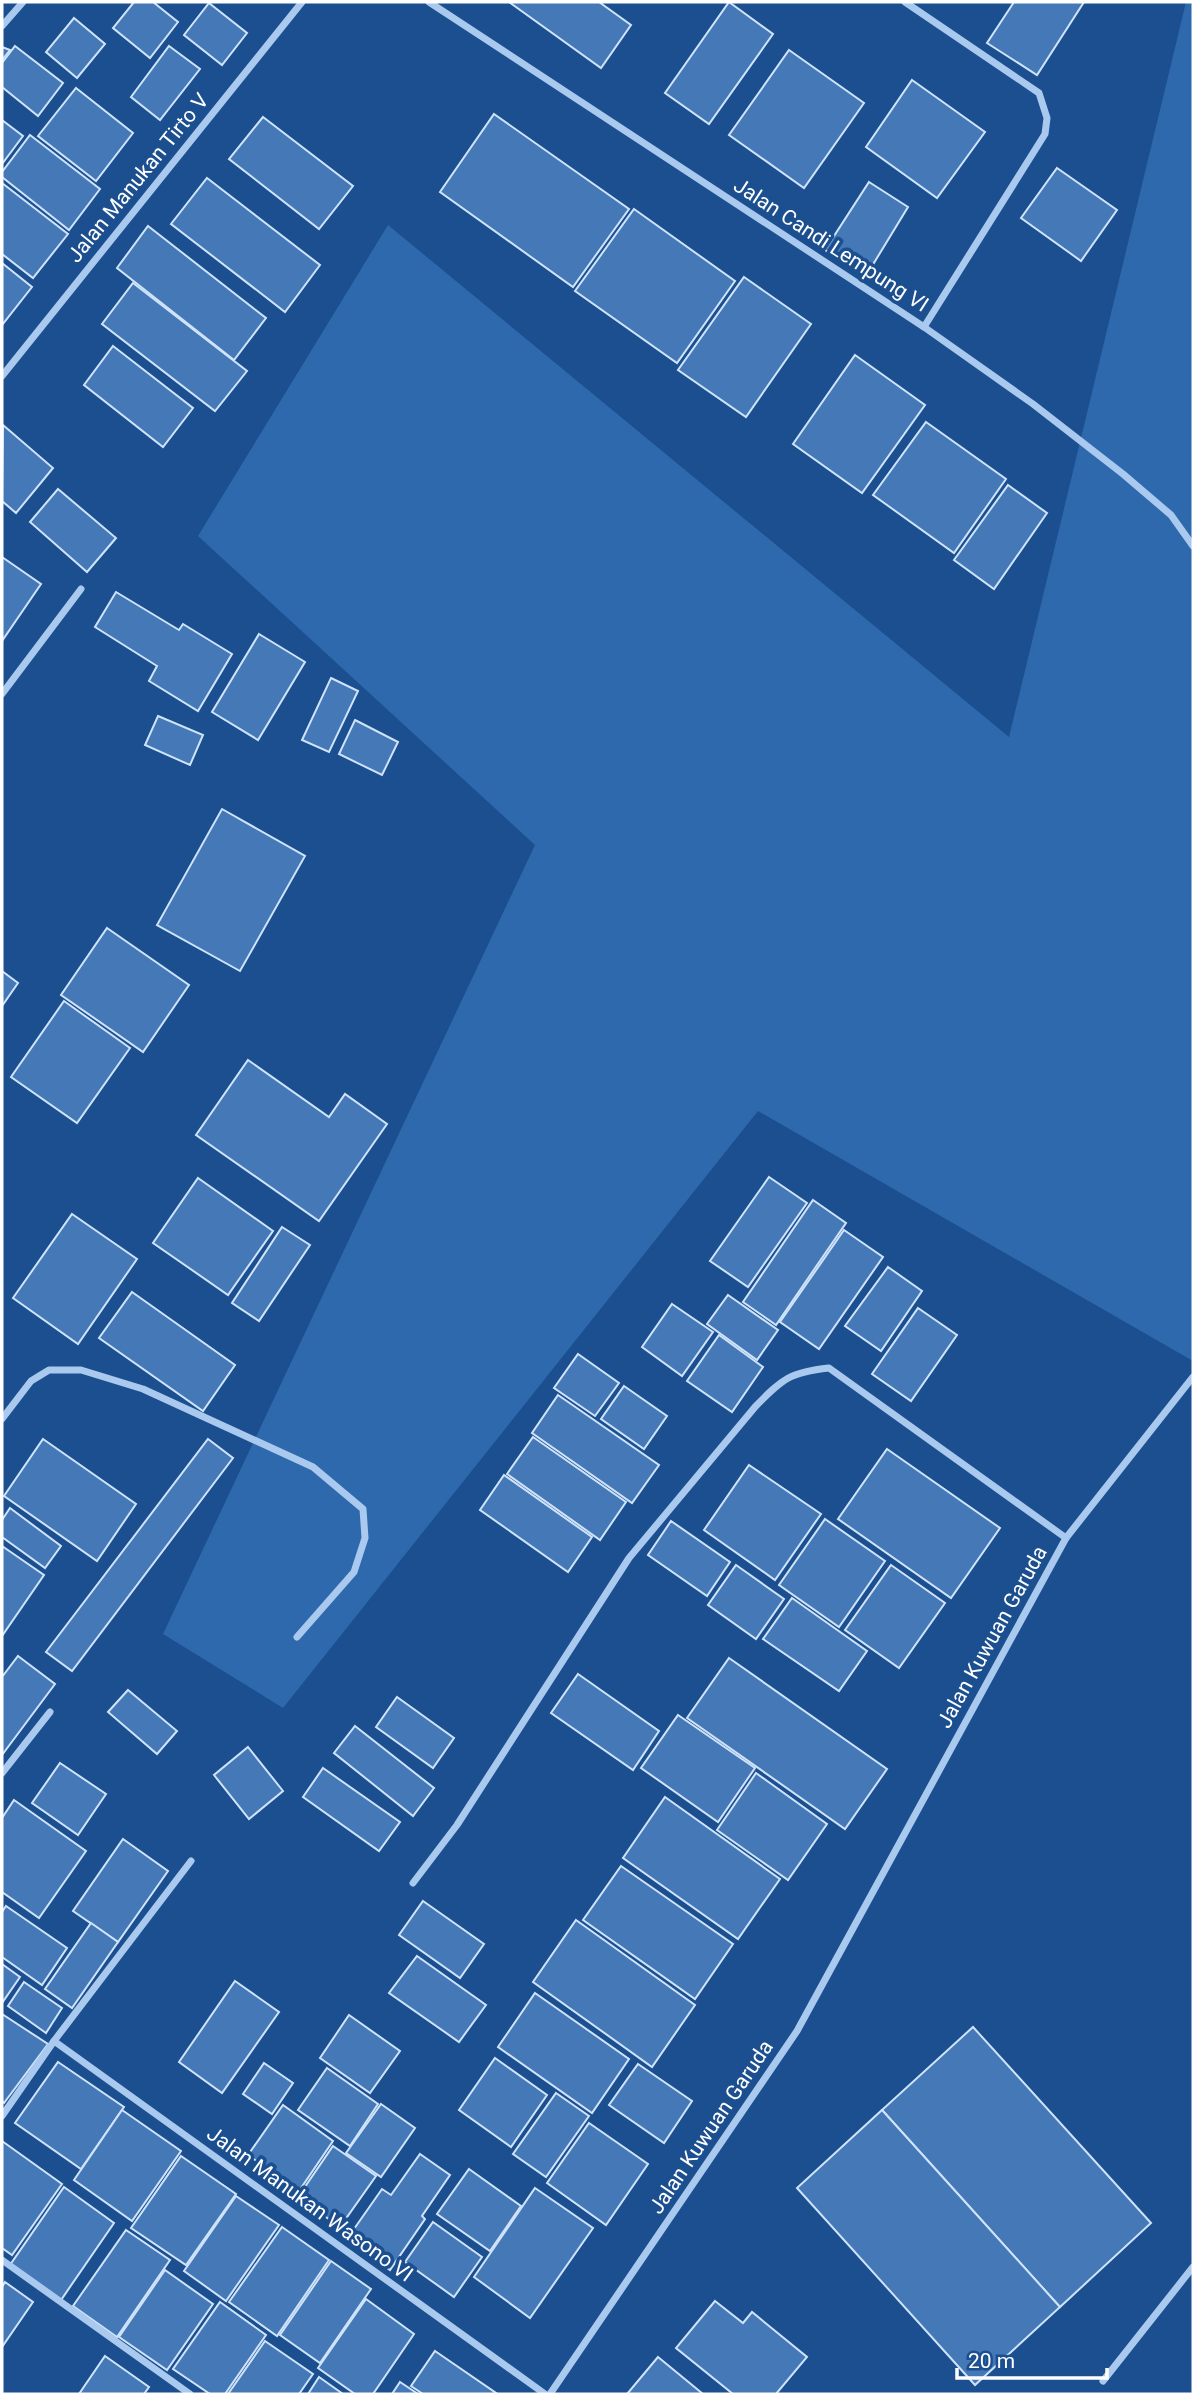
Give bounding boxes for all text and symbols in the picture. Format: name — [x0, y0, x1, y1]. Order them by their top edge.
street label: Jalan Manukan Tirto V — [63, 88, 214, 267]
street label: Jalan Candi Lempung VI — [729, 173, 933, 317]
street label: Jalan Kuwuan Garuda — [932, 1542, 1052, 1732]
street label: Jalan Kuwuan Garuda — [644, 2036, 778, 2218]
street label: Jalan Manukan Wasono VI — [202, 2121, 418, 2287]
scale bar — [957, 2336, 1108, 2380]
text: 20 m — [968, 2349, 1015, 2373]

